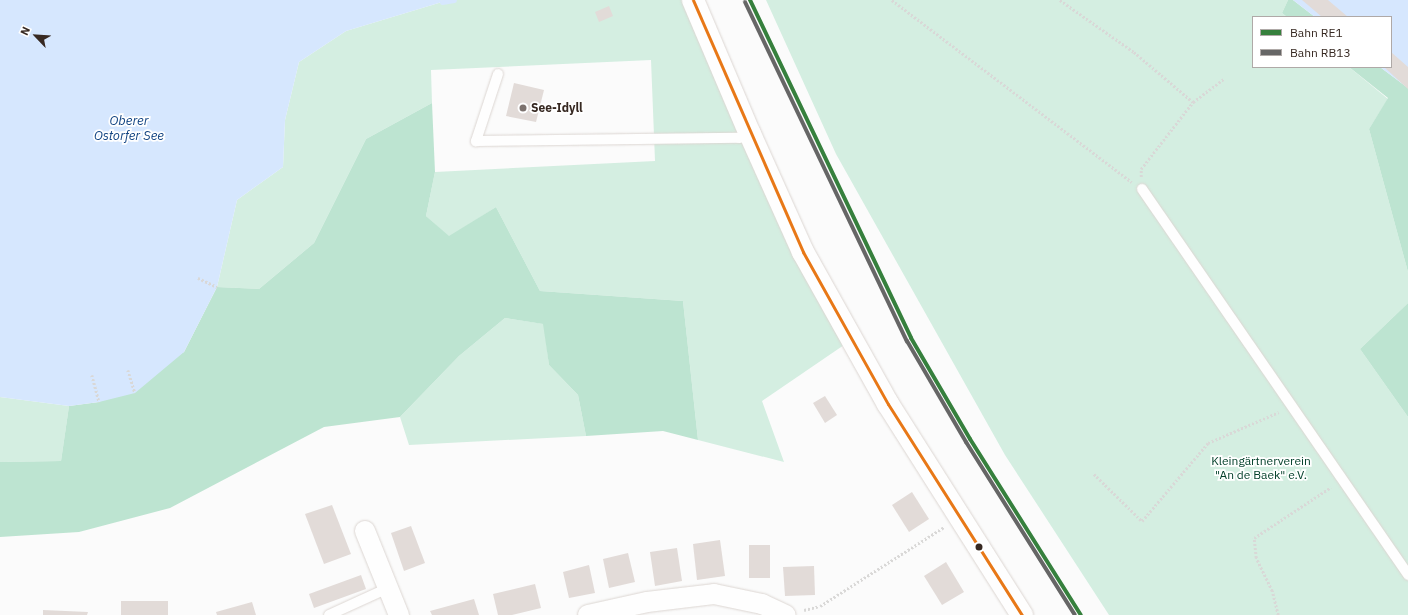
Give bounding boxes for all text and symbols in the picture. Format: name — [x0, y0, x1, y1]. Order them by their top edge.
north arrow — [16, 16, 56, 56]
legend — [1252, 16, 1392, 68]
text: N — [17, 24, 33, 37]
text: Bahn RE1 — [1290, 25, 1343, 40]
text: Bahn RB13 — [1290, 45, 1351, 60]
place label: See-Idyll — [531, 101, 583, 115]
marker: See-Idyll — [518, 103, 528, 113]
water label: Oberer Ostorfer See — [94, 114, 164, 145]
park label: Kleingärtnerverein "An de Baek" e.V. — [1211, 454, 1311, 482]
unlabelled marker — [974, 542, 984, 552]

